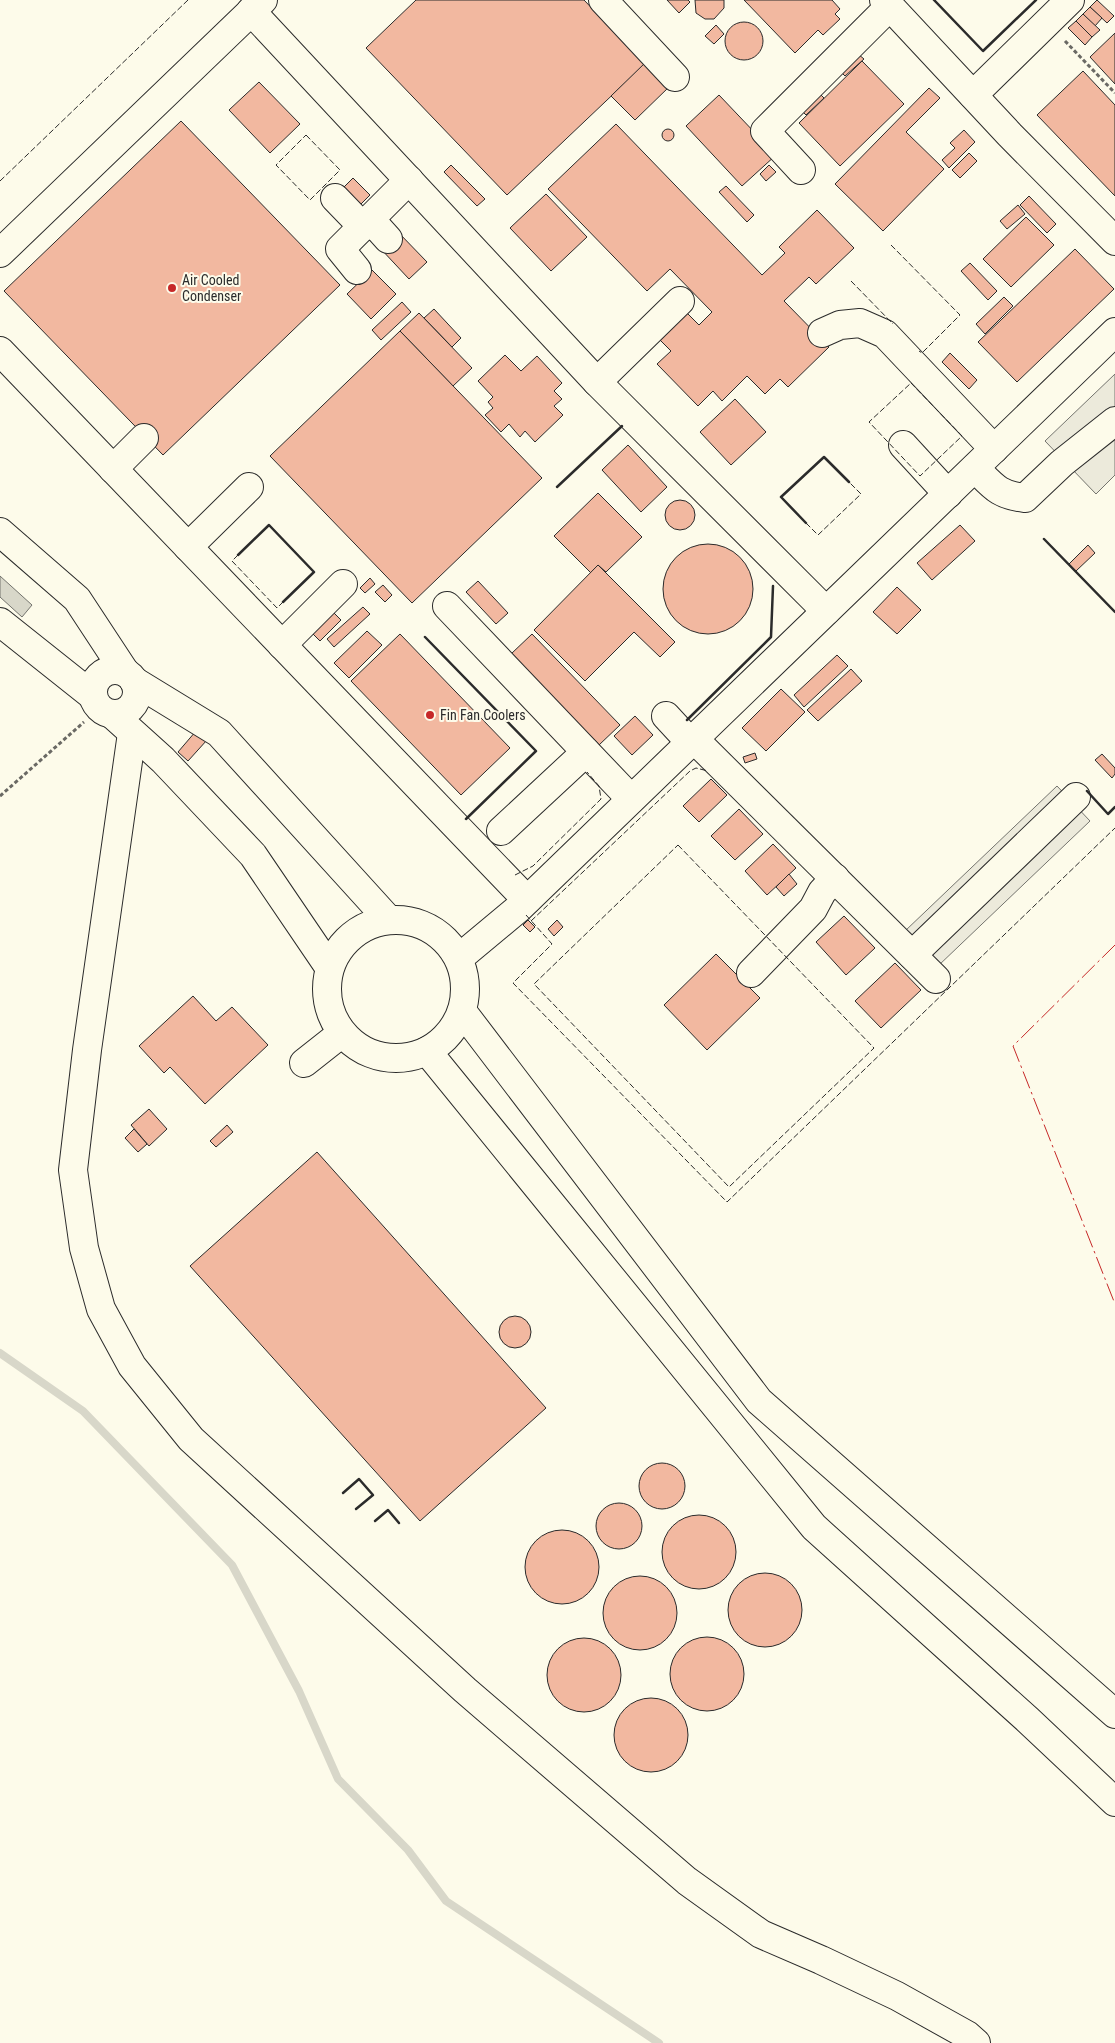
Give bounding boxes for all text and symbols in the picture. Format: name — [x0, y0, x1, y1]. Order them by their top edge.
place label: Air Cooled Condenser — [182, 272, 241, 304]
marker: Air Cooled Condenser — [166, 282, 178, 294]
place label: Fin Fan Coolers — [440, 707, 526, 723]
marker: Fin Fan Coolers — [424, 709, 436, 721]

